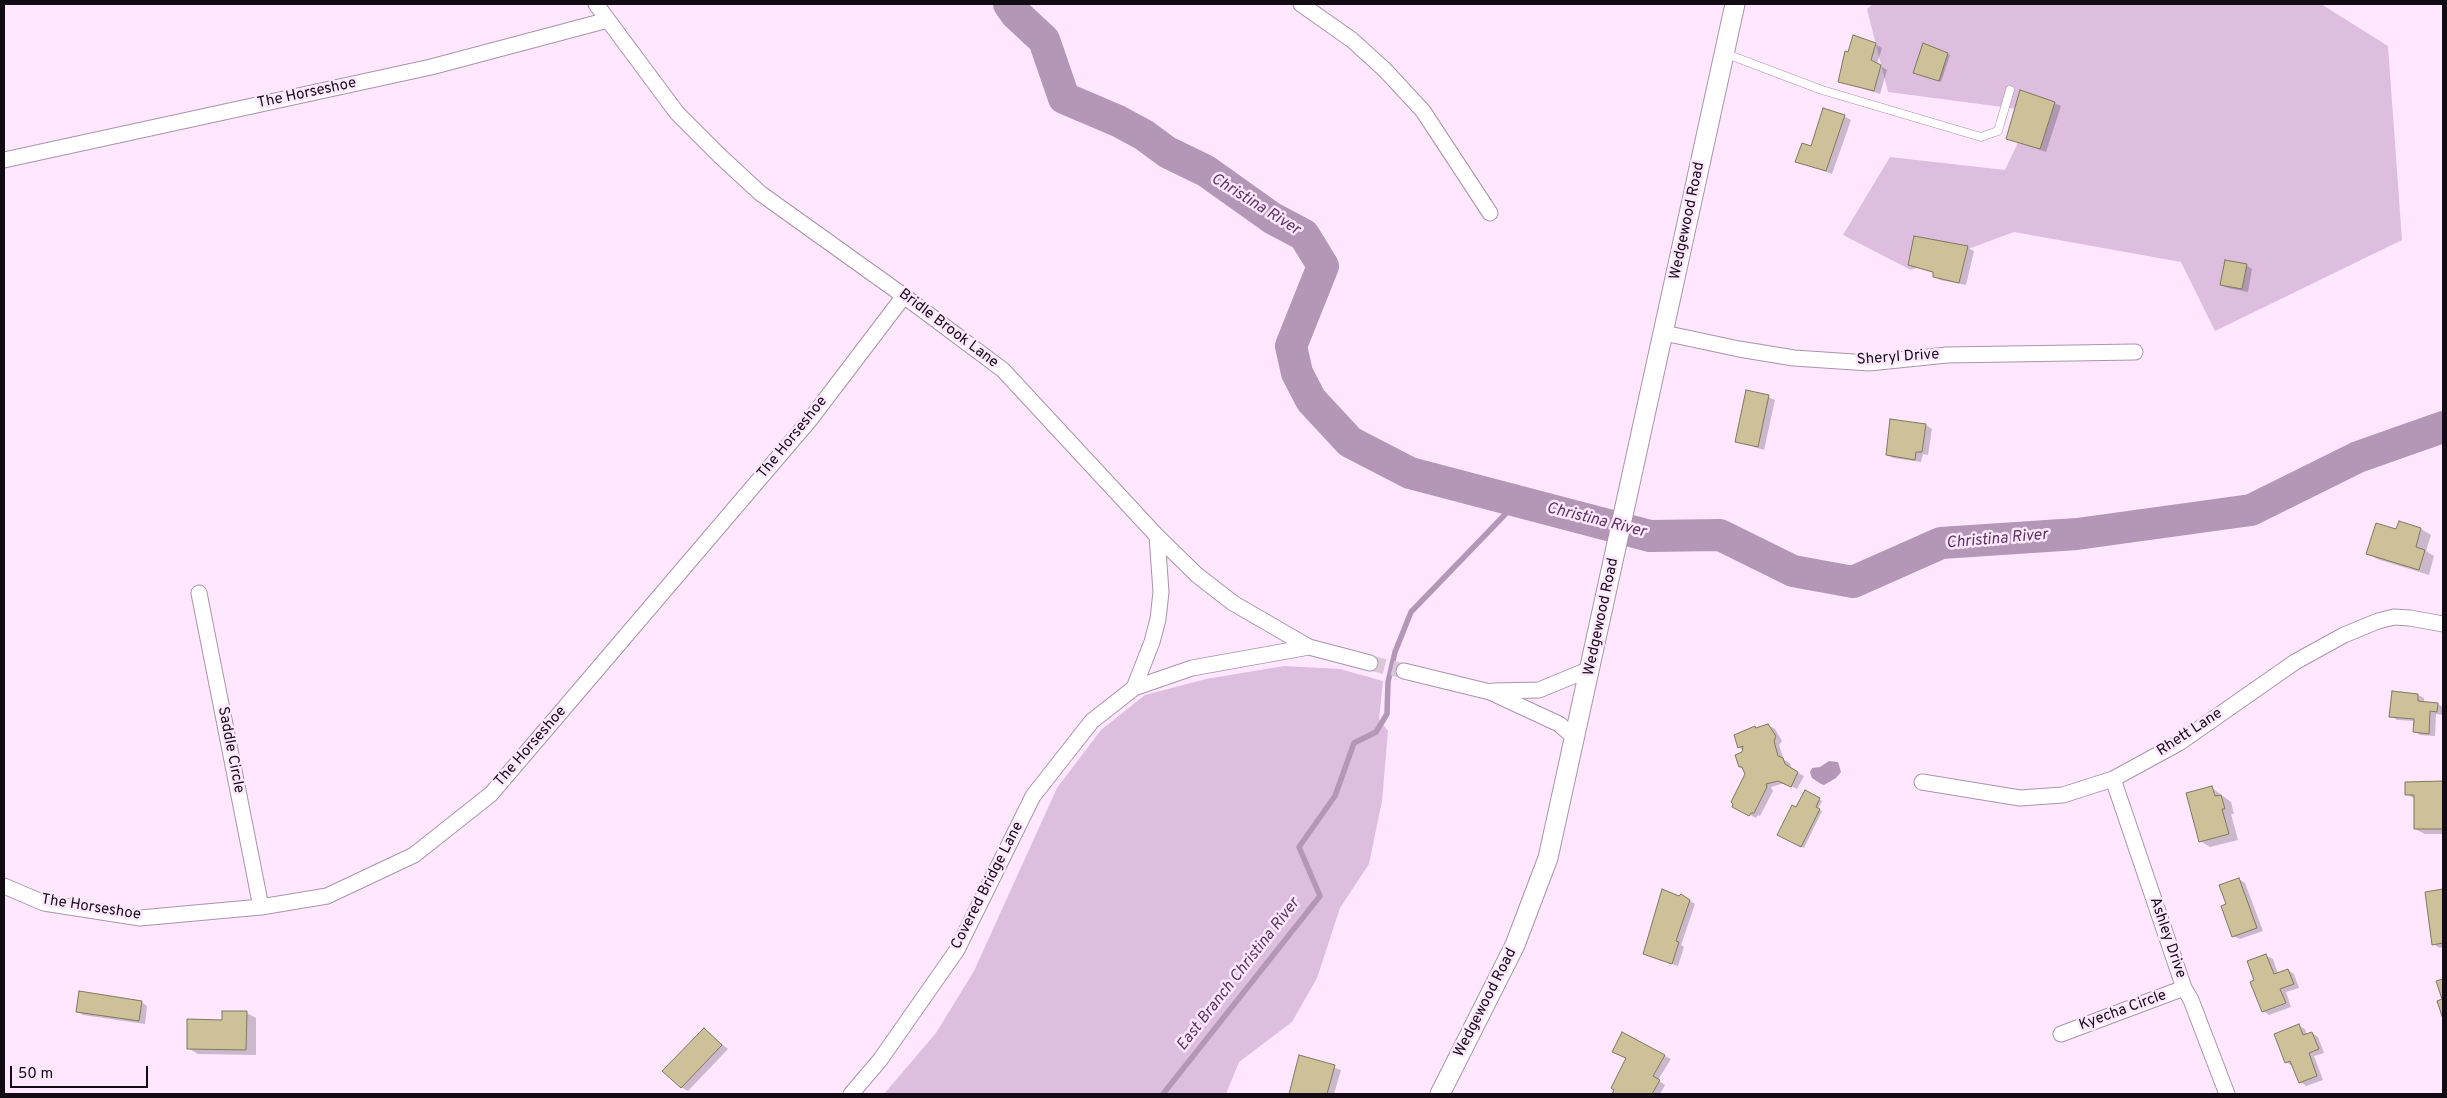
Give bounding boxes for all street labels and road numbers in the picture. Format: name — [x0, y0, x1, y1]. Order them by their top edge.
street label: The Horseshoe — [256, 75, 358, 113]
street label: Wedgewood Road — [1667, 161, 1709, 281]
street label: Bridle Brook Lane — [895, 286, 1001, 372]
street label: Sheryl Drive — [1856, 346, 1940, 370]
street label: The Horseshoe — [754, 393, 832, 483]
street label: Wedgewood Road — [1581, 557, 1623, 677]
street label: The Horseshoe — [491, 703, 571, 791]
street label: Saddle Circle — [213, 705, 247, 795]
street label: Rhett Lane — [2154, 705, 2226, 761]
street label: Covered Bridge Lane — [948, 819, 1028, 953]
street label: The Horseshoe — [40, 891, 142, 925]
street label: Ashley Drive — [2145, 895, 2189, 981]
street label: Wedgewood Road — [1451, 946, 1521, 1060]
street label: Kyecha Circle — [2077, 987, 2169, 1035]

